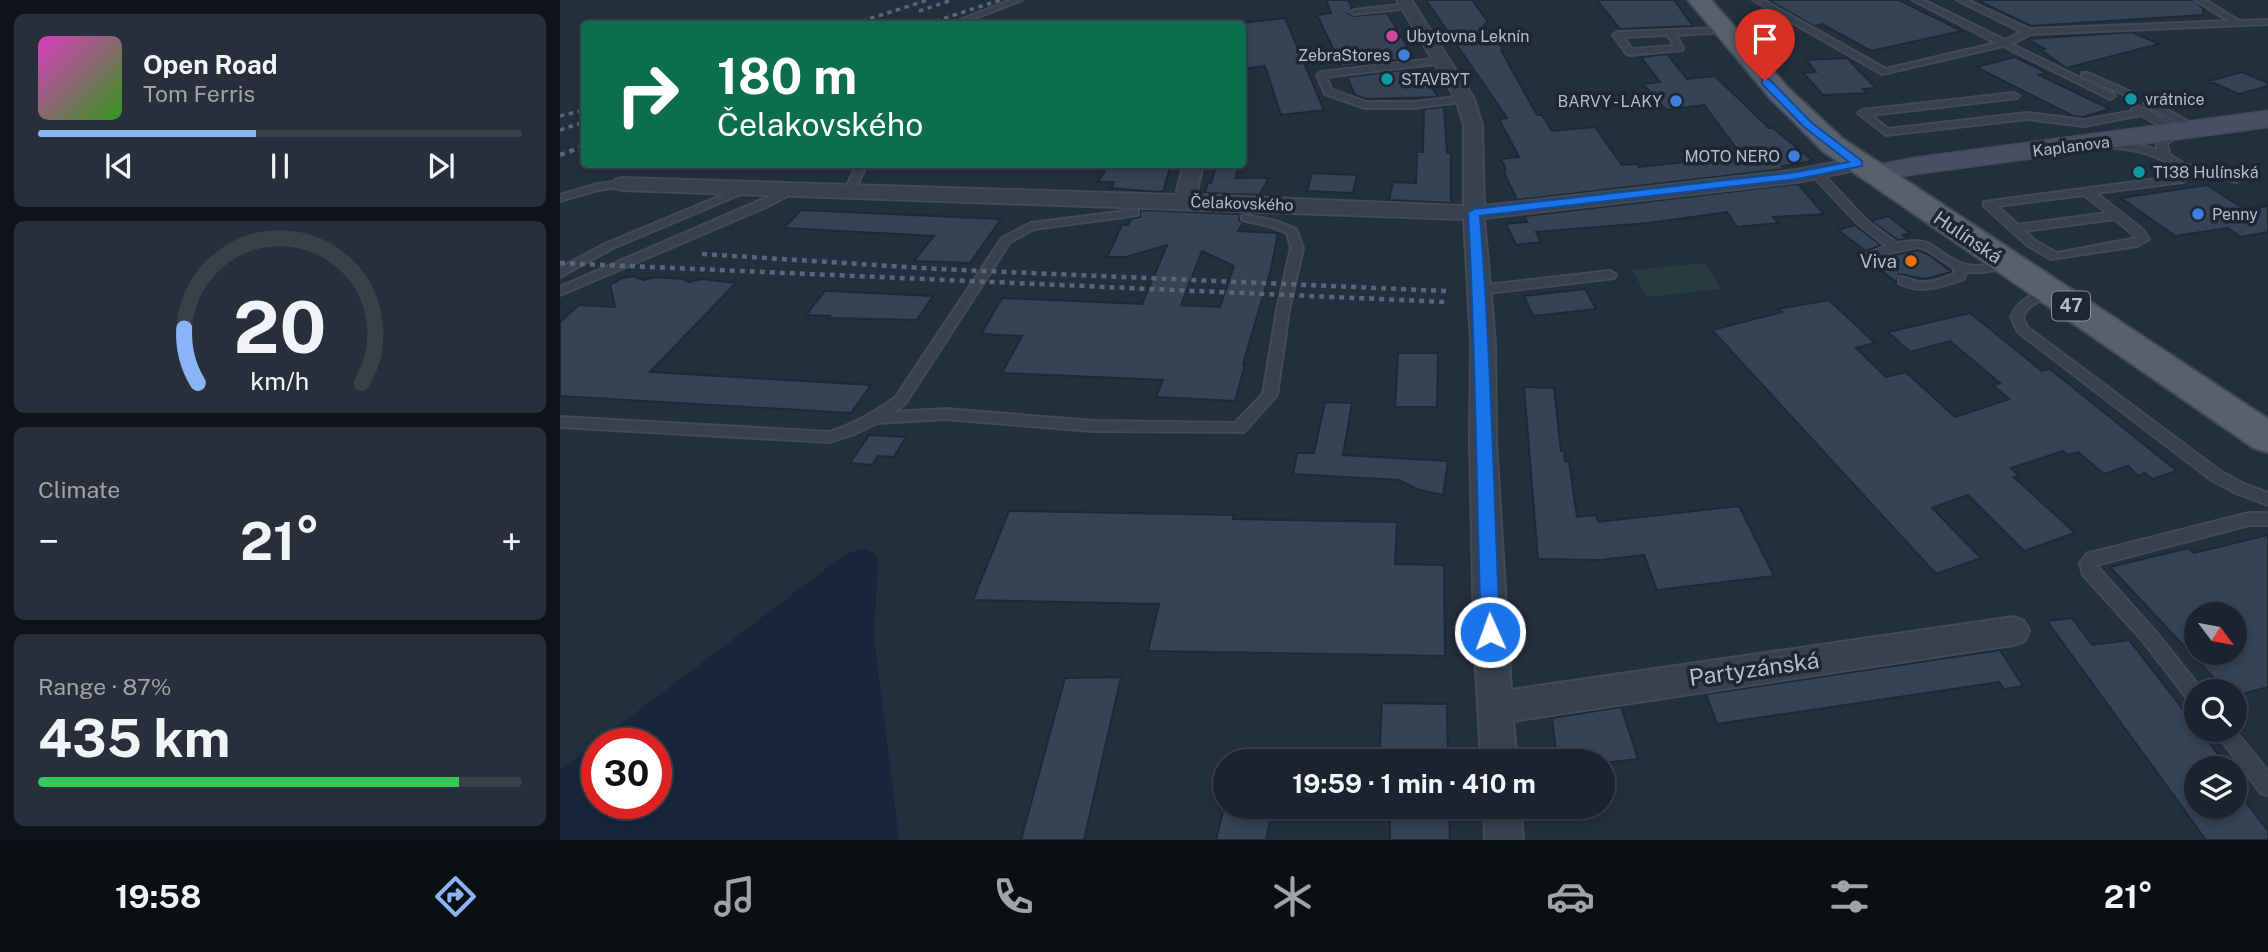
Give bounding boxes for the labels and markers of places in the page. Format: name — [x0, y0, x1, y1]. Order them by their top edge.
pin — [1735, 9, 1795, 81]
place label: Ubytovna Leknín — [1406, 27, 1530, 46]
marker: Ubytovna Leknín — [1384, 28, 1400, 44]
place label: ZebraStores — [1298, 46, 1390, 65]
marker: ZebraStores — [1396, 47, 1412, 63]
place label: STAVBYT — [1401, 70, 1470, 89]
marker: STAVBYT — [1379, 71, 1395, 87]
place label: vrátnice — [2145, 90, 2205, 109]
marker: vrátnice — [2123, 91, 2139, 107]
place label: BARVY - LAKY — [1558, 92, 1662, 111]
marker: BARVY - LAKY — [1668, 93, 1684, 109]
place label: MOTO NERO — [1684, 147, 1780, 166]
marker: MOTO NERO — [1786, 148, 1802, 164]
place label: T138 Hulínská — [2153, 163, 2259, 182]
marker: T138 Hulínská — [2131, 164, 2147, 180]
place label: Penny — [2212, 205, 2258, 224]
marker: Penny — [2190, 206, 2206, 222]
place label: Viva — [1860, 250, 1897, 272]
marker: Viva — [1903, 253, 1919, 269]

